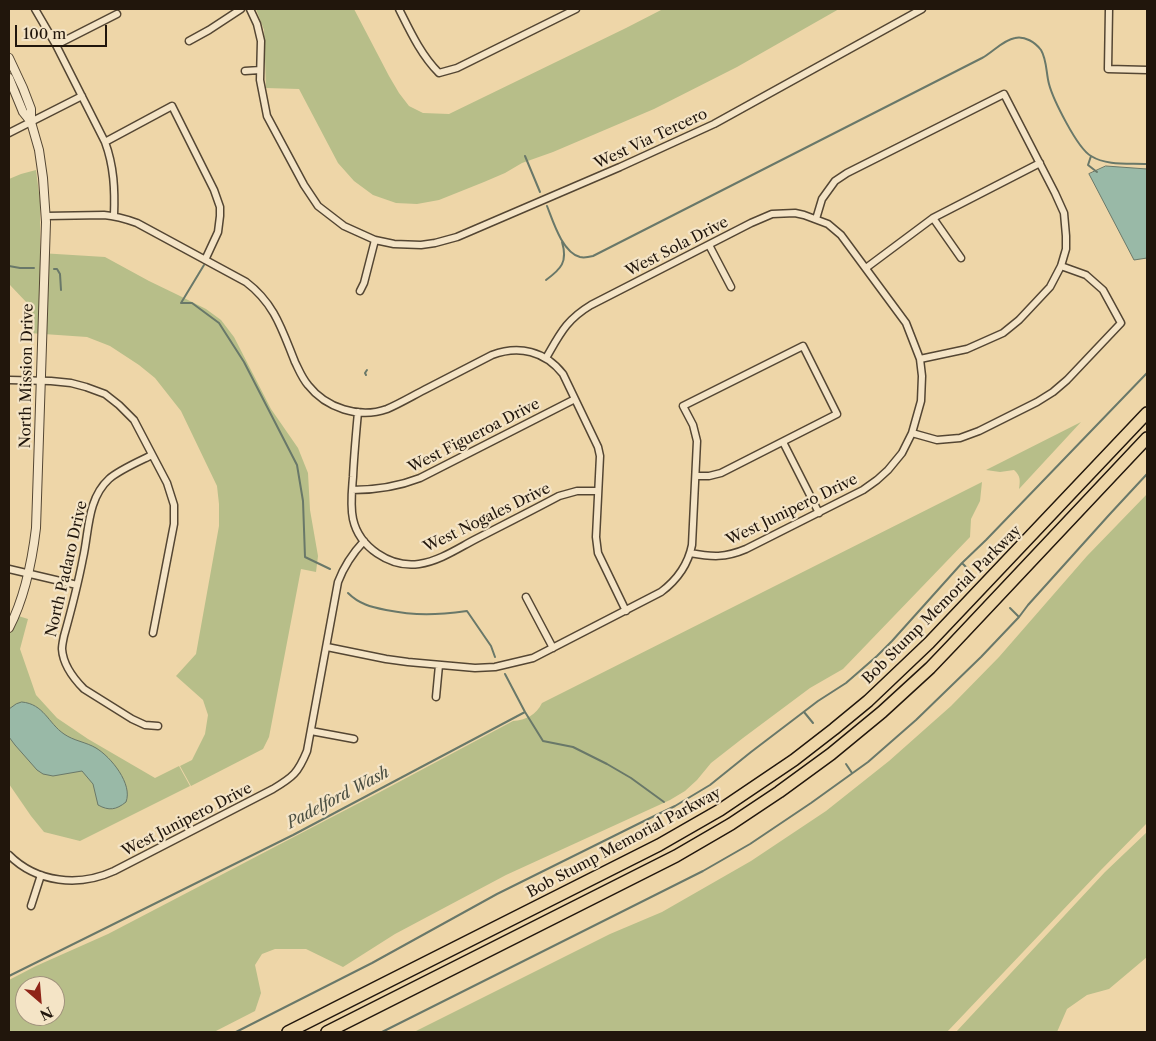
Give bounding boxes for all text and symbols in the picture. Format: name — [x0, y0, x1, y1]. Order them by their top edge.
scale bar — [18, 15, 110, 47]
text: 100 m — [23, 24, 66, 43]
street label: West Via Tercero — [592, 105, 710, 173]
street label: West Sola Drive — [623, 213, 731, 281]
street label: North Mission Drive — [17, 303, 37, 449]
street label: West Figueroa Drive — [405, 395, 543, 477]
street label: West Junipero Drive — [724, 470, 860, 550]
street label: West Nogales Drive — [421, 480, 553, 556]
street label: North Padaro Drive — [43, 499, 91, 639]
street label: Bob Stump Memorial Parkway — [859, 522, 1025, 688]
water label: Padelford Wash — [283, 763, 393, 833]
street label: West Junipero Drive — [119, 779, 255, 861]
street label: Bob Stump Memorial Parkway — [524, 784, 724, 902]
north arrow — [15, 976, 65, 1026]
text: N — [37, 1003, 56, 1024]

